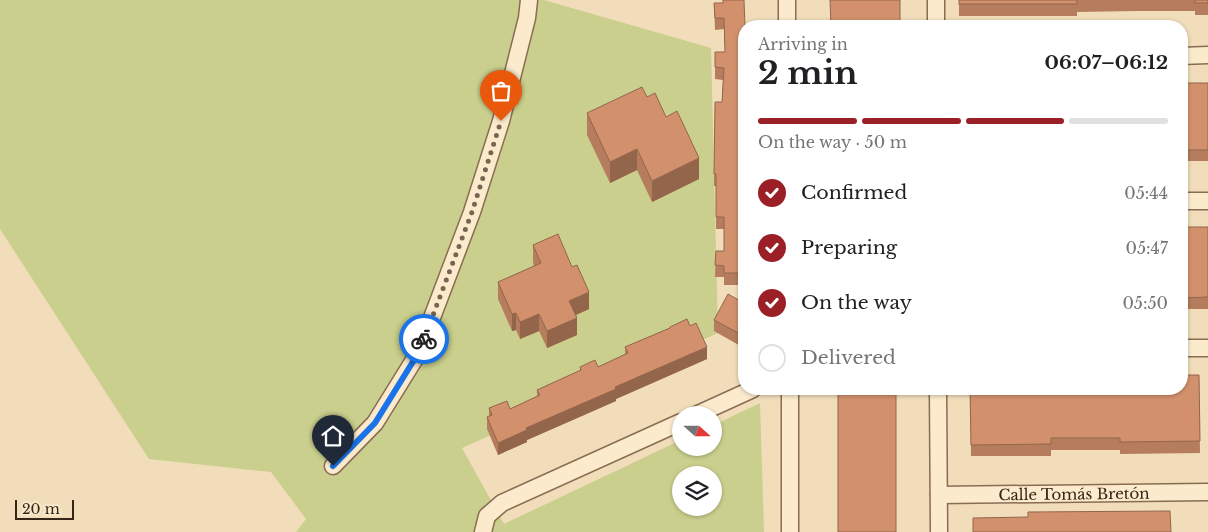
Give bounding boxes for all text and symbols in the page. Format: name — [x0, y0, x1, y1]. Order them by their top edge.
text: Arriving in — [758, 34, 848, 54]
text: 06:07–06:12 — [1045, 51, 1168, 74]
text: 2 min — [758, 53, 858, 93]
pin — [480, 70, 522, 121]
icon: bag — [487, 77, 515, 105]
text: On the way · 50 m — [758, 132, 907, 152]
icon: check — [758, 179, 786, 207]
text: Confirmed — [801, 181, 907, 204]
text: 05:44 — [1124, 183, 1168, 203]
icon: check — [758, 234, 786, 262]
text: Preparing — [801, 236, 897, 259]
text: 05:47 — [1126, 238, 1168, 258]
icon: check — [758, 289, 786, 317]
text: On the way — [801, 291, 912, 314]
text: 05:50 — [1122, 293, 1168, 313]
courier — [399, 314, 449, 364]
icon: bike — [410, 325, 438, 353]
text: Delivered — [801, 346, 896, 369]
north arrow — [672, 406, 722, 456]
map controls — [672, 406, 722, 516]
pin — [312, 415, 354, 466]
icon: home — [319, 422, 347, 450]
button: layers — [672, 466, 722, 516]
street label: Calle Tomás Bretón — [998, 483, 1150, 504]
scale bar — [15, 497, 74, 520]
text: 20 m — [22, 500, 60, 518]

